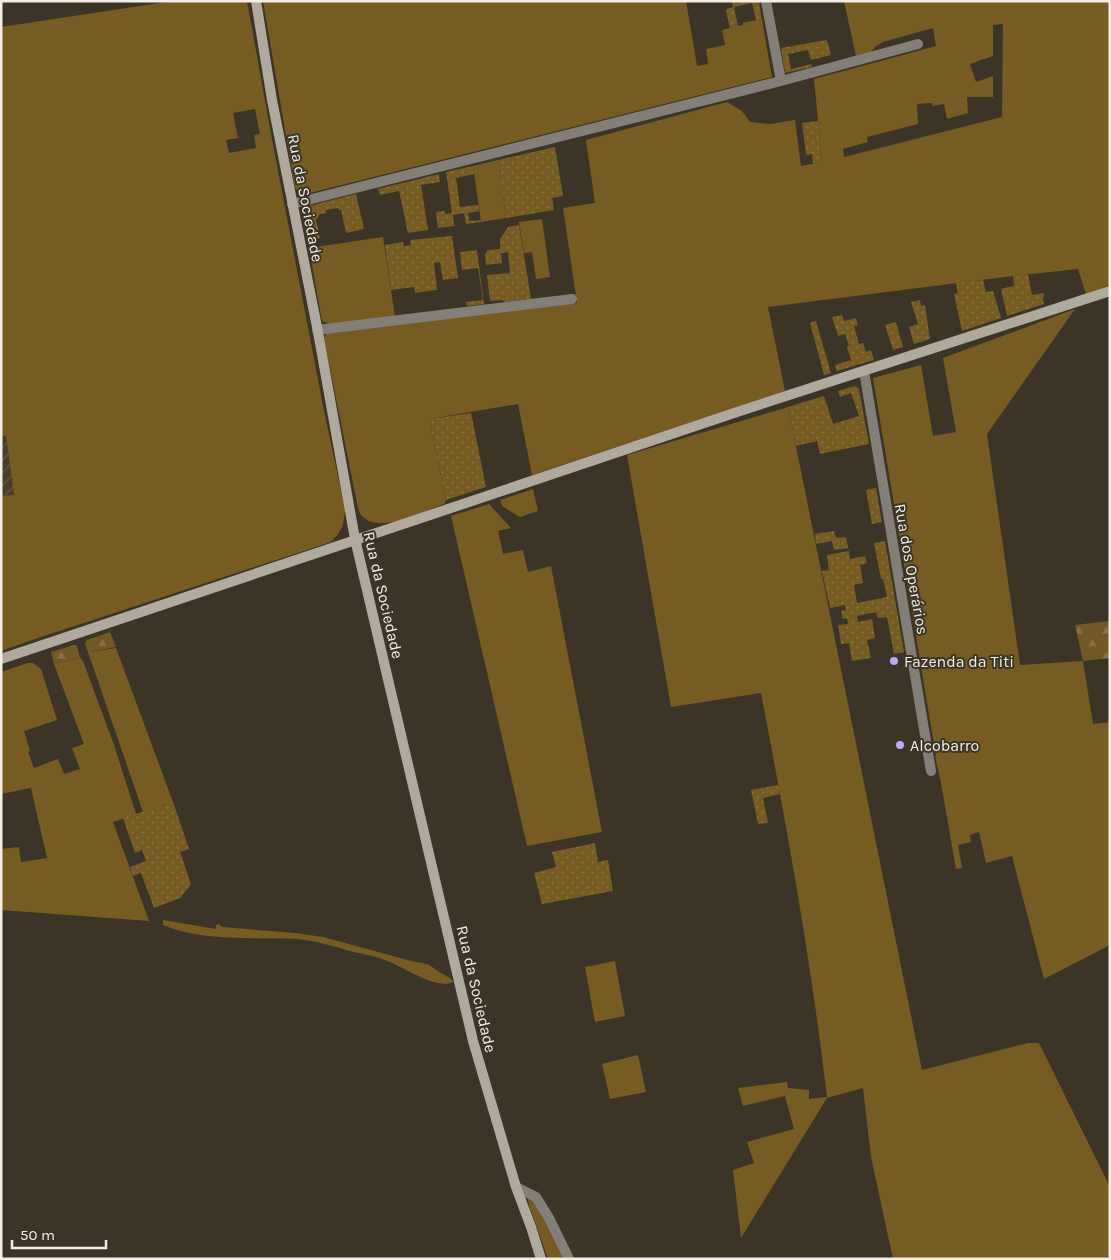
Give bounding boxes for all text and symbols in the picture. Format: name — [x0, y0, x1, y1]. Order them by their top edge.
street label: Rua da Sociedade — [284, 133, 327, 264]
street label: Rua dos Operários — [891, 502, 932, 636]
street label: Rua da Sociedade — [360, 530, 407, 660]
place label: Fazenda da Titi — [904, 652, 1014, 671]
marker: Fazenda da Titi — [888, 655, 900, 667]
place label: Alcobarro — [910, 736, 979, 755]
marker: Alcobarro — [894, 739, 906, 751]
street label: Rua da Sociedade — [453, 924, 500, 1054]
scale bar — [12, 1218, 106, 1250]
text: 50 m — [20, 1226, 55, 1244]

